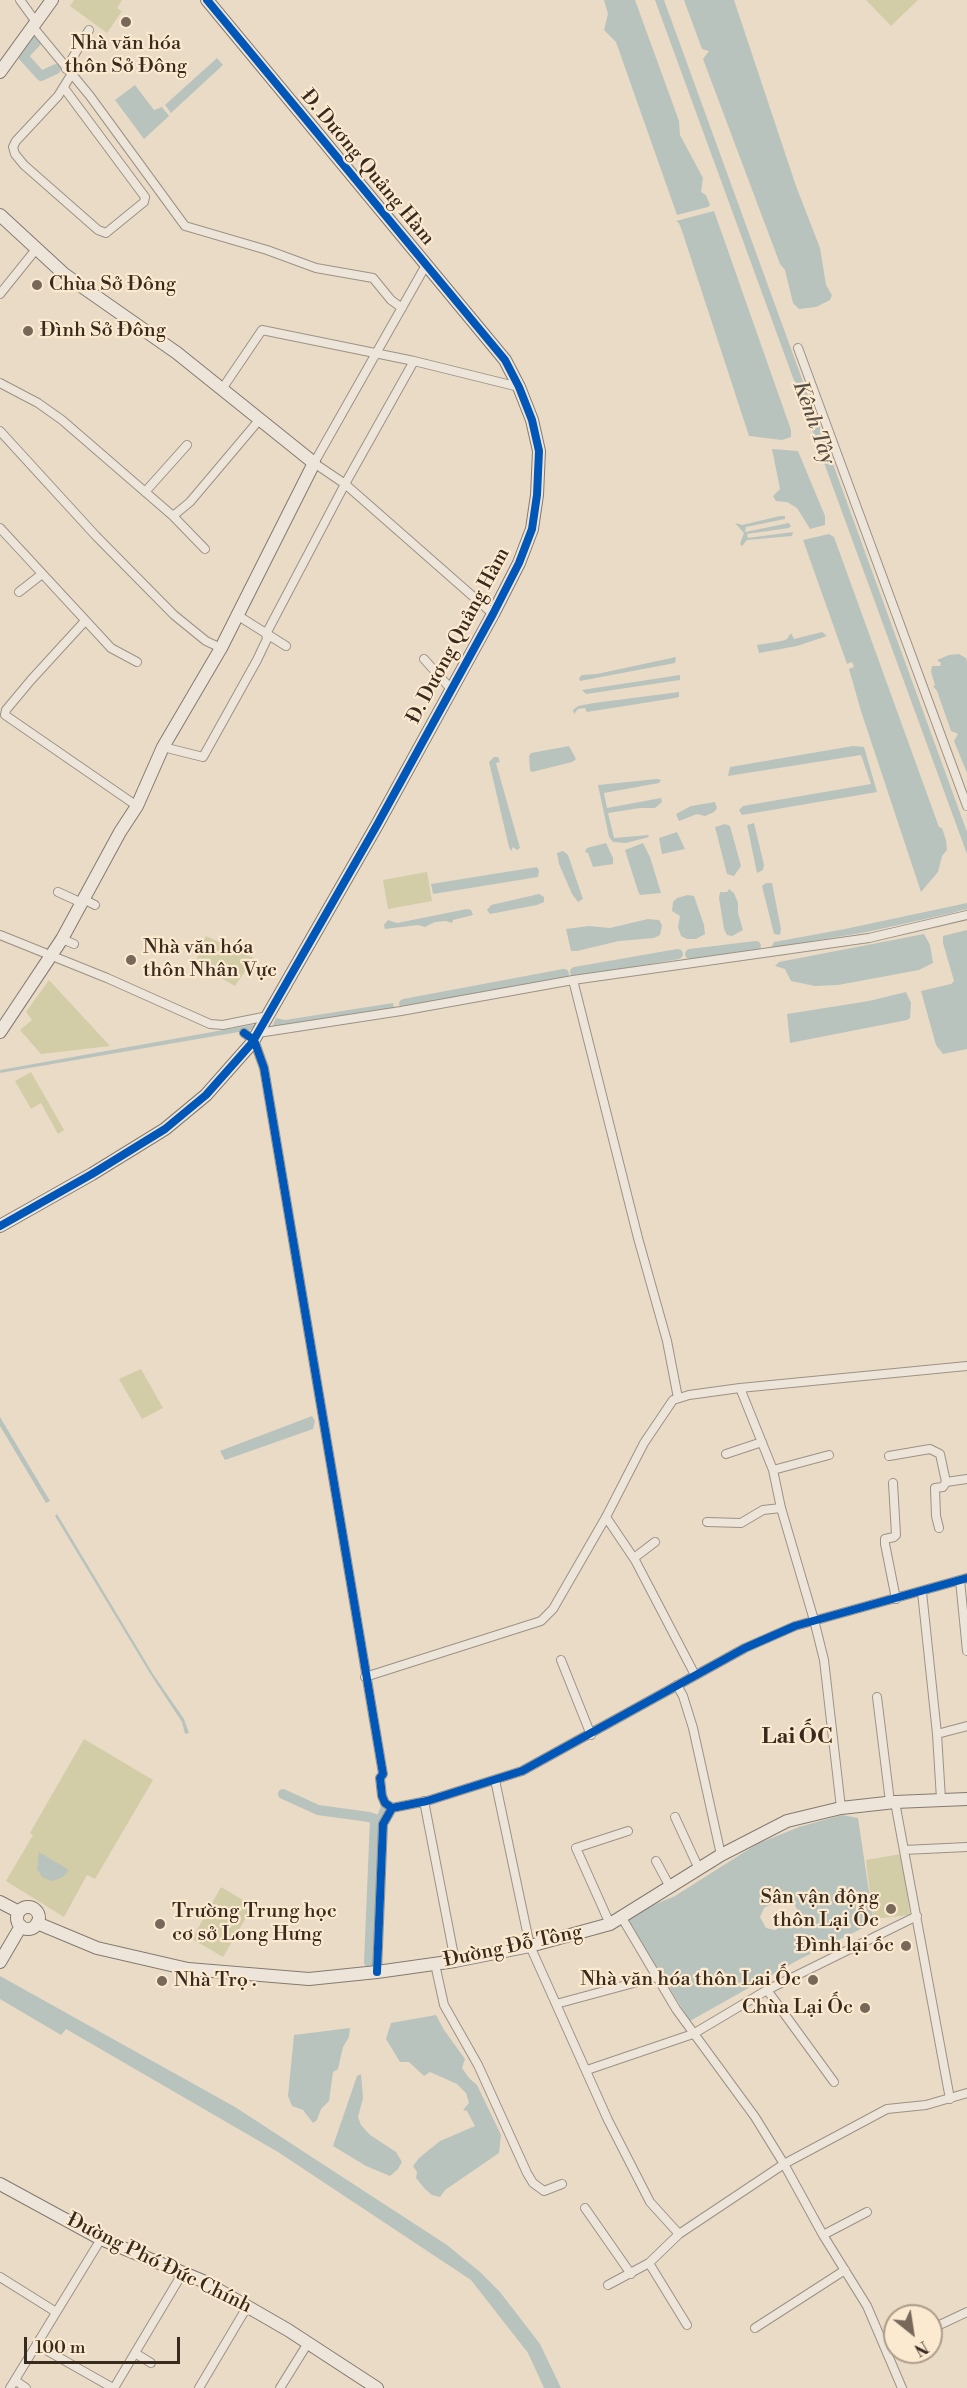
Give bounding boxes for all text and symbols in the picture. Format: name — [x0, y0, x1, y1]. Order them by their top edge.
marker: Nhà văn hóa thôn Sở Đông — [119, 15, 133, 29]
place label: Nhà văn hóa thôn Sở Đông — [65, 32, 187, 79]
street label: Đ. Dương Quảng Hàm — [295, 85, 439, 251]
place label: Chùa Sở Đông — [49, 273, 176, 297]
marker: Chùa Sở Đông — [30, 278, 44, 292]
place label: Đình Sở Đông — [40, 319, 166, 343]
marker: Đình Sở Đông — [21, 324, 35, 338]
water label: Kênh Tây — [786, 378, 840, 468]
street label: Đ. Dương Quảng Hàm — [402, 544, 516, 728]
place label: Nhà văn hóa thôn Nhân Vực — [143, 936, 277, 983]
marker: Nhà văn hóa thôn Nhân Vực — [124, 953, 138, 967]
district label: Lai ỐC — [761, 1725, 833, 1751]
place label: Sân vận động thôn Lại Ốc — [760, 1886, 879, 1933]
place label: Trường Trung học cơ sở Long Hưng — [172, 1900, 337, 1947]
marker: Sân vận động thôn Lại Ốc — [884, 1902, 898, 1916]
marker: Trường Trung học cơ sở Long Hưng — [153, 1917, 167, 1931]
street label: Đường Đỗ Tông — [441, 1921, 585, 1973]
place label: Đình lại ốc — [796, 1934, 894, 1958]
marker: Đình lại ốc — [899, 1939, 913, 1953]
place label: Nhà văn hóa thôn Lai Ốc — [580, 1968, 801, 1992]
place label: Nhà Trọ . — [174, 1969, 257, 1993]
marker: Nhà văn hóa thôn Lai Ốc — [806, 1973, 820, 1987]
marker: Nhà Trọ . — [155, 1974, 169, 1988]
place label: Chùa Lại Ốc — [742, 1996, 853, 2020]
marker: Chùa Lại Ốc — [858, 2001, 872, 2015]
street label: Đường Phó Đức Chính — [63, 2209, 255, 2319]
north arrow — [883, 2304, 943, 2364]
scale bar — [27, 2325, 183, 2363]
text: 100 m — [35, 2336, 86, 2359]
text: N — [911, 2336, 931, 2360]

